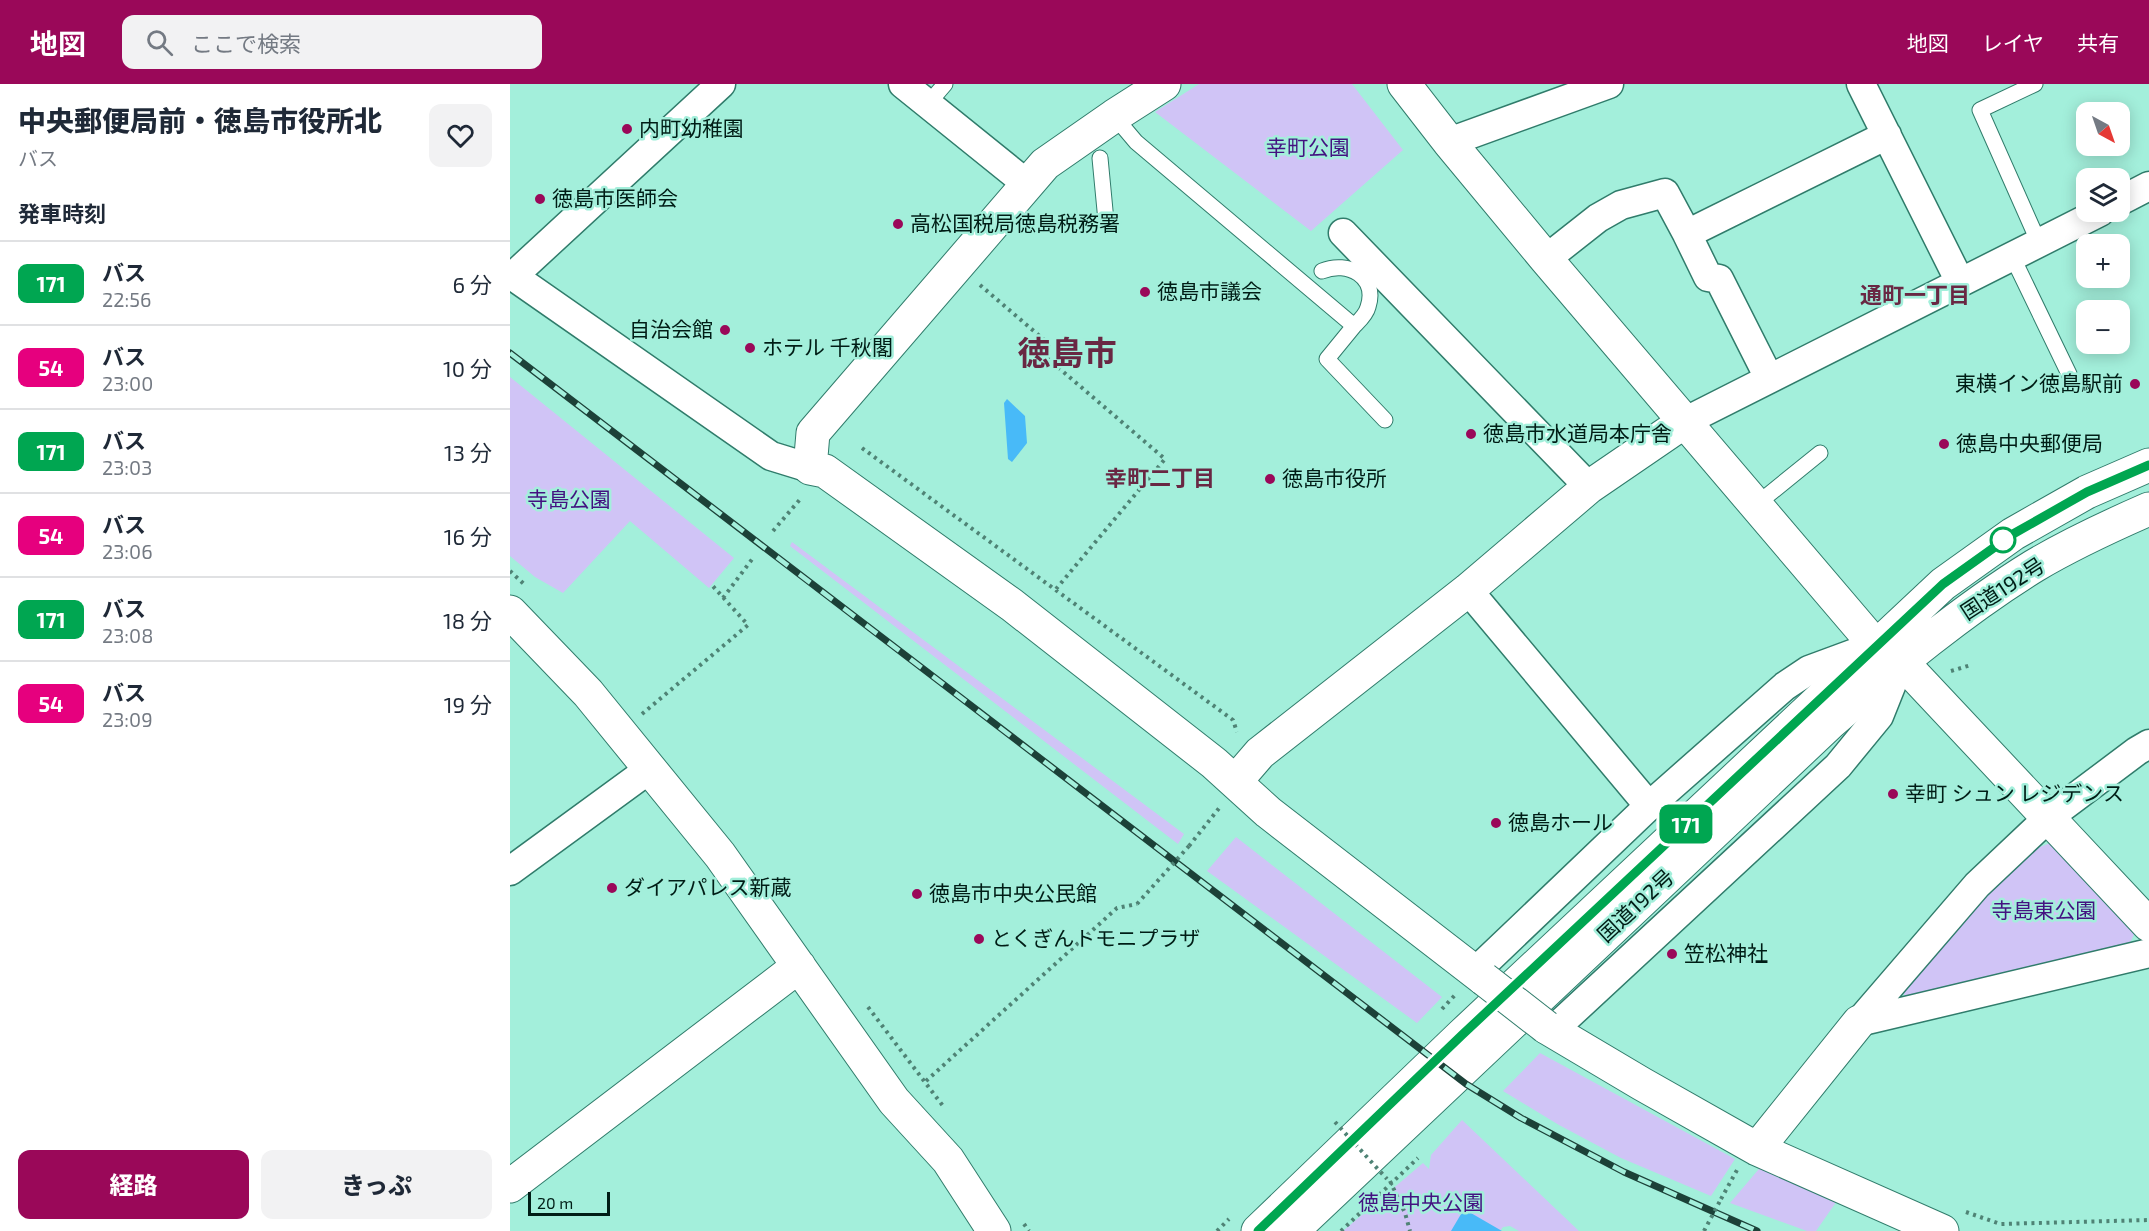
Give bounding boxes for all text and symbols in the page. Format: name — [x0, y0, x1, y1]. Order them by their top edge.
search box — [122, 15, 542, 69]
text: 地図 — [30, 26, 86, 60]
icon: search — [143, 26, 176, 59]
text: ここで検索 — [191, 30, 301, 56]
text: 地図 — [1907, 30, 1949, 55]
text: レイヤ — [1982, 30, 2044, 55]
text: 共有 — [2077, 30, 2119, 55]
north arrow — [2076, 102, 2130, 156]
map controls — [2076, 102, 2130, 354]
text: 中央郵便局前・徳島市役所北 — [18, 103, 382, 137]
button: heart — [429, 104, 492, 167]
place label: 内町幼稚園 — [639, 115, 744, 140]
marker: 内町幼稚園 — [620, 122, 634, 136]
park label: 幸町公園 — [1266, 134, 1350, 159]
text: バス — [18, 146, 58, 170]
button: layers — [2076, 168, 2130, 222]
place label: 徳島市医師会 — [552, 185, 678, 210]
marker: 徳島市医師会 — [533, 192, 547, 206]
text: 発車時刻 — [18, 200, 106, 226]
place label: 高松国税局徳島税務署 — [910, 210, 1120, 235]
marker: 高松国税局徳島税務署 — [891, 217, 905, 231]
button: + — [2076, 234, 2130, 288]
text: バス — [102, 259, 146, 285]
text: 171 — [36, 271, 66, 296]
text: 6 分 — [453, 271, 492, 297]
place label: 徳島市議会 — [1157, 278, 1262, 303]
district label: 通町一丁目 — [1860, 281, 1970, 307]
marker: 徳島市議会 — [1138, 285, 1152, 299]
text: 22:56 — [102, 287, 151, 311]
button: − — [2076, 300, 2130, 354]
place label: 自治会館 — [629, 316, 713, 341]
marker: 自治会館 — [718, 323, 732, 337]
district label: 徳島市 — [1018, 332, 1117, 372]
place label: ホテル 千秋閣 — [762, 334, 893, 359]
marker: ホテル 千秋閣 — [743, 341, 757, 355]
text: バス — [102, 343, 146, 369]
text: 54 — [39, 355, 63, 380]
text: 10 分 — [443, 355, 492, 381]
place label: 東横イン徳島駅前 — [1955, 370, 2123, 395]
text: 23:00 — [102, 371, 153, 395]
marker: 東横イン徳島駅前 — [2128, 377, 2142, 391]
place label: 徳島市水道局本庁舎 — [1483, 420, 1672, 445]
text: バス — [102, 427, 146, 453]
marker: 徳島市水道局本庁舎 — [1464, 427, 1478, 441]
place label: 徳島中央郵便局 — [1956, 430, 2103, 455]
marker: 徳島中央郵便局 — [1937, 437, 1951, 451]
text: 171 — [36, 439, 66, 464]
text: 13 分 — [444, 439, 492, 465]
text: 23:03 — [102, 455, 152, 479]
district label: 幸町二丁目 — [1105, 464, 1215, 490]
place label: 徳島市役所 — [1282, 465, 1387, 490]
marker: 徳島市役所 — [1263, 472, 1277, 486]
park label: 寺島公園 — [527, 486, 611, 511]
text: バス — [102, 511, 146, 537]
text: 54 — [39, 523, 63, 548]
text: 16 分 — [444, 523, 492, 549]
unlabelled marker — [1990, 527, 2016, 553]
text: 23:06 — [102, 539, 153, 563]
street label: 国道192号 — [1955, 551, 2049, 624]
text: バス — [102, 595, 146, 621]
text: 171 — [36, 607, 66, 632]
text: 18 分 — [443, 607, 492, 633]
text: 23:08 — [102, 623, 153, 647]
text: バス — [102, 679, 146, 705]
text: 54 — [39, 691, 63, 716]
text: 19 分 — [444, 691, 492, 717]
text: 23:09 — [102, 707, 153, 731]
place label: 幸町 シュン レジデンス — [1905, 780, 2124, 805]
marker: 幸町 シュン レジデンス — [1886, 787, 1900, 801]
line badge: 171 — [1652, 804, 1720, 844]
place label: 徳島ホール — [1508, 809, 1613, 834]
text: 171 — [1671, 812, 1701, 837]
marker: 徳島ホール — [1489, 816, 1503, 830]
street label: 国道192号 — [1592, 863, 1678, 946]
place label: ダイアパレス新蔵 — [624, 874, 792, 899]
place label: 徳島市中央公民館 — [929, 880, 1097, 905]
marker: ダイアパレス新蔵 — [605, 881, 619, 895]
marker: 徳島市中央公民館 — [910, 887, 924, 901]
park label: 寺島東公園 — [1992, 897, 2097, 922]
place label: とくぎんトモニプラザ — [991, 925, 1200, 950]
marker: とくぎんトモニプラザ — [972, 932, 986, 946]
place label: 笠松神社 — [1684, 940, 1768, 965]
marker: 笠松神社 — [1665, 947, 1679, 961]
button: 経路 — [18, 1150, 249, 1219]
button: きっぷ — [261, 1150, 492, 1219]
scale bar — [528, 1189, 610, 1216]
park label: 徳島中央公園 — [1358, 1189, 1484, 1214]
text: 20 m — [537, 1193, 573, 1212]

